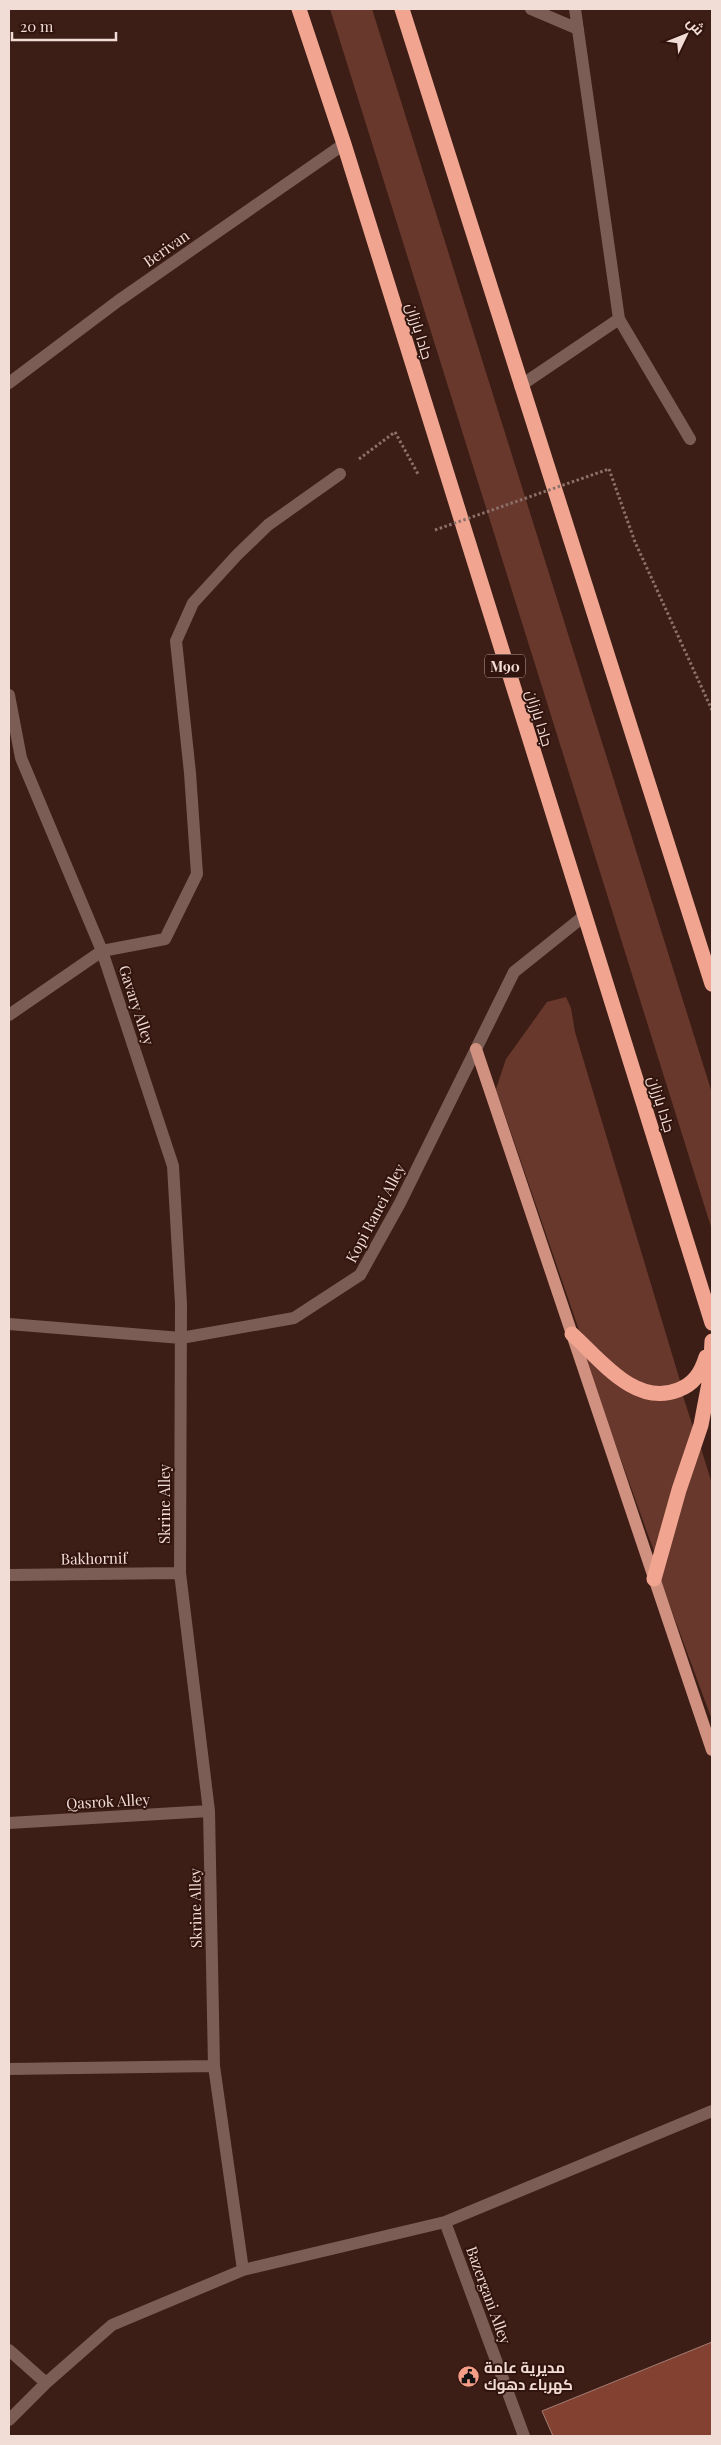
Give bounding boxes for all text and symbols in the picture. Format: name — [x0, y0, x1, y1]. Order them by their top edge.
scale bar — [12, 10, 116, 42]
north arrow — [661, 10, 711, 60]
text: ش — [683, 13, 709, 39]
text: 20 m — [20, 16, 54, 36]
street label: Berivan — [139, 225, 193, 271]
street label: جادا بارزان — [401, 300, 438, 362]
road number: M90 — [485, 654, 525, 678]
street label: جادا بارزان — [521, 687, 558, 749]
street label: Gavary Alley — [115, 963, 159, 1048]
street label: جادا بارزان — [643, 1073, 680, 1135]
street label: Kopi Ranei Alley — [341, 1160, 410, 1266]
street label: Skrine Alley — [154, 1464, 174, 1544]
street label: Bakhornif — [60, 1547, 129, 1569]
street label: Qasrok Alley — [66, 1789, 151, 1813]
street label: Skrine Alley — [184, 1867, 206, 1948]
street label: Bazergani Alley — [462, 2243, 516, 2347]
place label: مديرية عامة كهرباء دهوك — [484, 2357, 573, 2394]
public building icon: مديرية عامة كهرباء دهوك — [456, 2364, 480, 2388]

